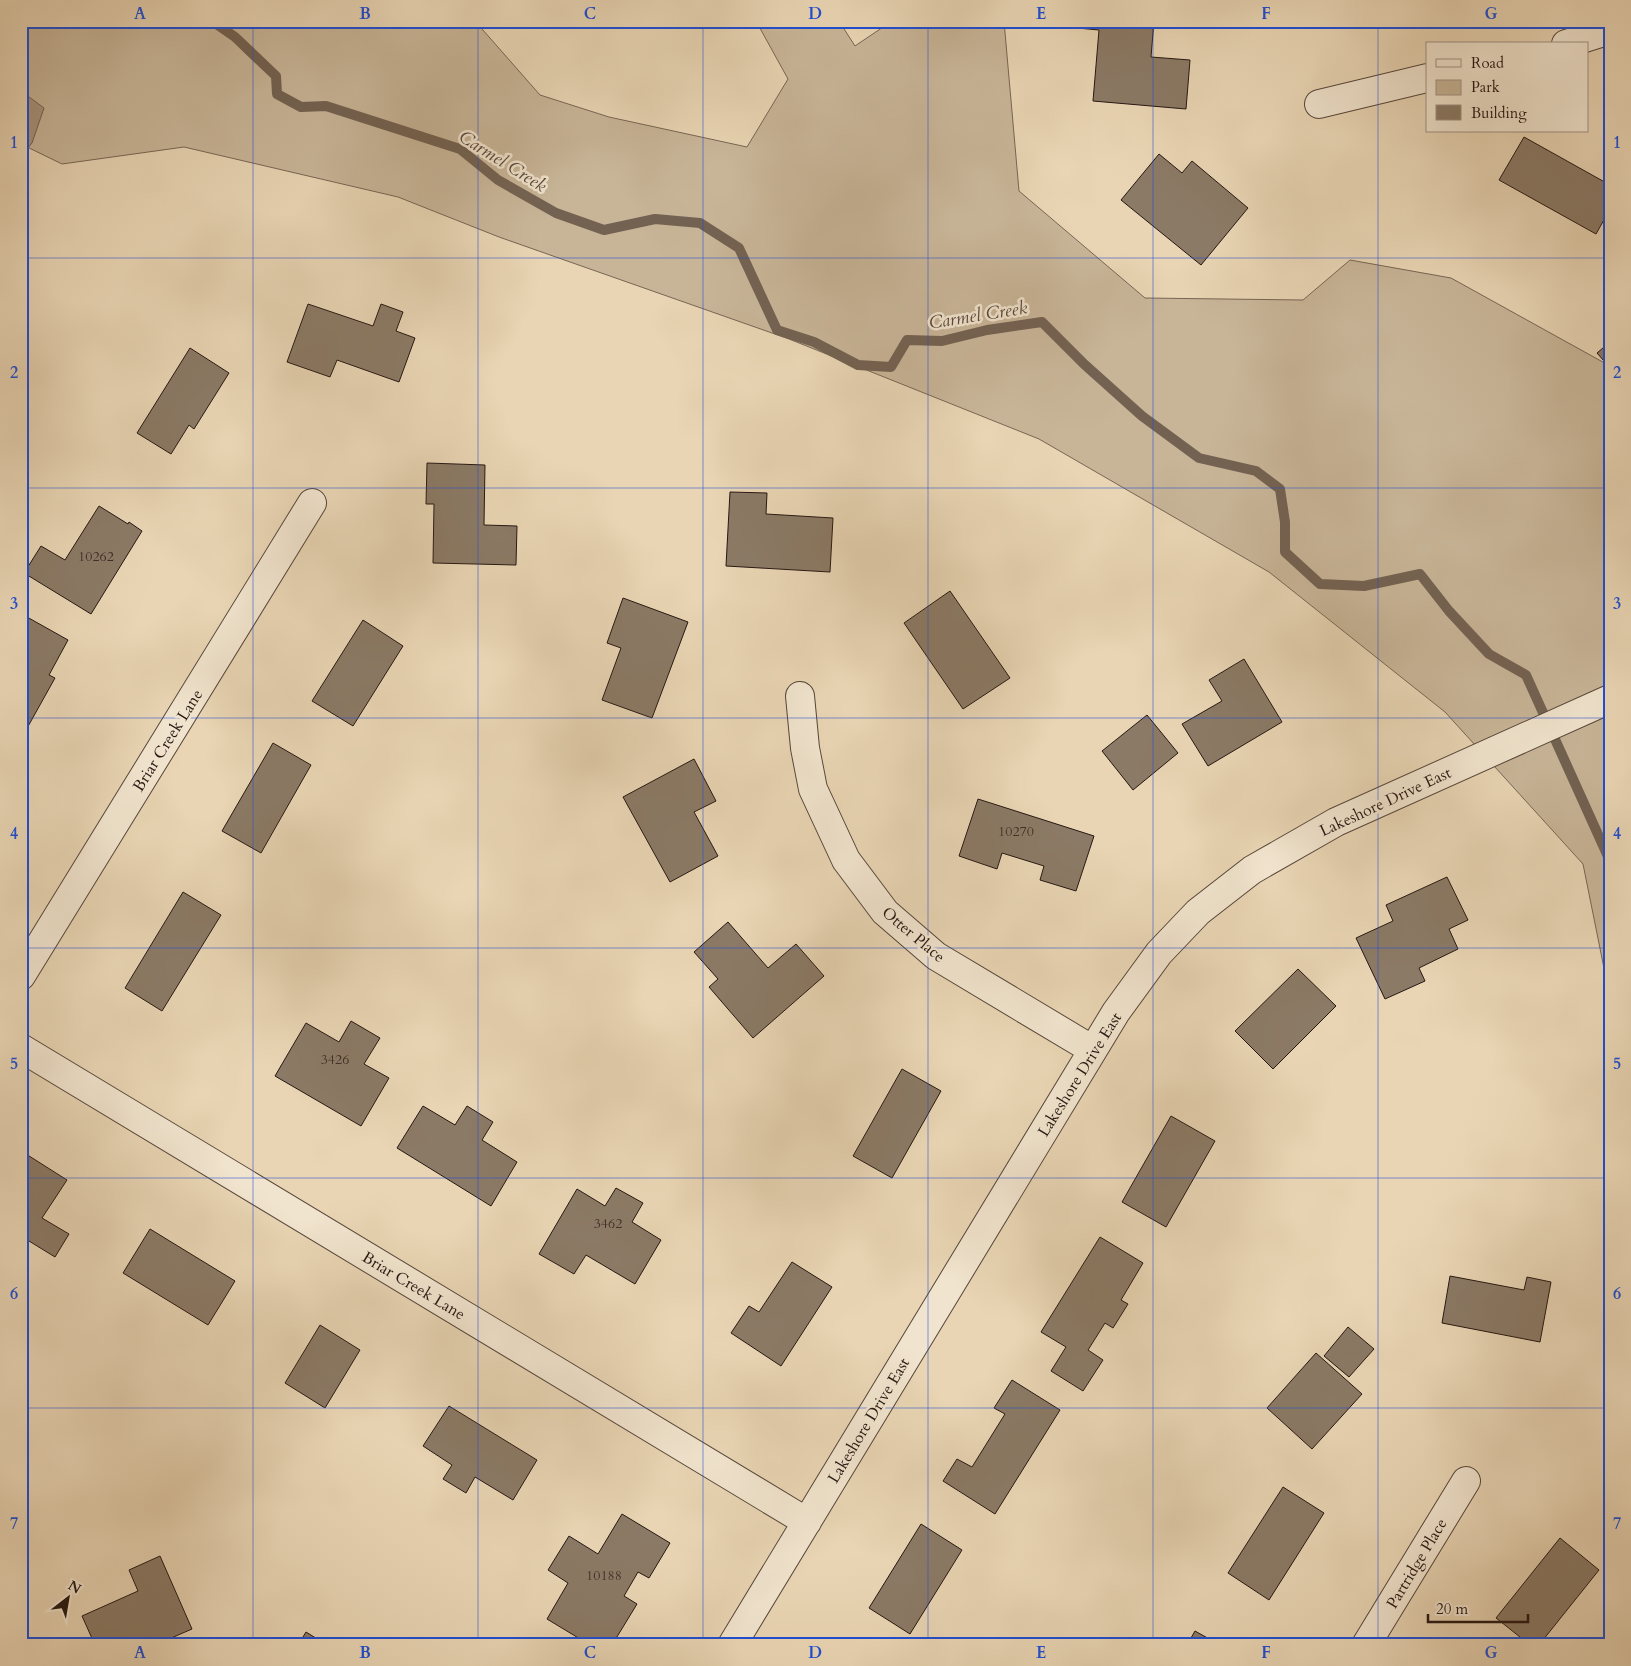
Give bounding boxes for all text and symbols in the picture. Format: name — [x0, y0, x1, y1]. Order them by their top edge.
text: A — [134, 3, 146, 25]
text: B — [359, 3, 371, 25]
text: C — [584, 3, 596, 25]
text: D — [808, 3, 822, 25]
text: E — [1036, 3, 1046, 25]
text: F — [1261, 3, 1271, 25]
text: G — [1484, 3, 1498, 25]
legend — [1426, 42, 1588, 132]
text: Road — [1471, 53, 1504, 73]
text: Park — [1471, 77, 1500, 97]
text: Building — [1471, 103, 1527, 123]
water label: Carmel Creek — [454, 125, 552, 198]
text: 1 — [10, 132, 18, 154]
text: 1 — [1613, 132, 1621, 154]
water label: Carmel Creek — [927, 295, 1029, 336]
text: 2 — [10, 362, 18, 384]
text: 2 — [1613, 362, 1621, 384]
house number: 10262 — [78, 547, 114, 566]
text: 3 — [10, 593, 18, 615]
text: 3 — [1613, 593, 1621, 615]
street label: Briar Creek Lane — [128, 685, 208, 796]
street label: Lakeshore Drive East — [1316, 762, 1455, 842]
house number: 10270 — [998, 822, 1034, 841]
text: 4 — [10, 823, 18, 845]
text: 4 — [1613, 823, 1621, 845]
street label: Otter Place — [877, 902, 950, 968]
street label: Lakeshore Drive East — [1033, 1008, 1127, 1141]
house number: 3426 — [321, 1050, 349, 1069]
text: 5 — [10, 1053, 18, 1075]
text: 5 — [1613, 1053, 1621, 1075]
house number: 3462 — [594, 1214, 622, 1233]
street label: Briar Creek Lane — [358, 1246, 469, 1325]
text: 6 — [10, 1283, 18, 1305]
text: 6 — [1613, 1283, 1621, 1305]
street label: Lakeshore Drive East — [823, 1354, 915, 1487]
text: 7 — [10, 1513, 18, 1535]
text: 7 — [1613, 1513, 1621, 1535]
street label: Partridge Place — [1381, 1514, 1452, 1613]
house number: 10188 — [586, 1566, 622, 1585]
north arrow — [42, 1574, 92, 1624]
text: N — [64, 1576, 85, 1599]
scale bar — [1428, 1591, 1528, 1623]
text: 20 m — [1436, 1599, 1468, 1619]
text: A — [134, 1642, 146, 1664]
text: B — [359, 1642, 371, 1664]
text: C — [584, 1642, 596, 1664]
text: D — [808, 1642, 822, 1664]
text: E — [1036, 1642, 1046, 1664]
text: F — [1261, 1642, 1271, 1664]
text: G — [1484, 1642, 1498, 1664]

